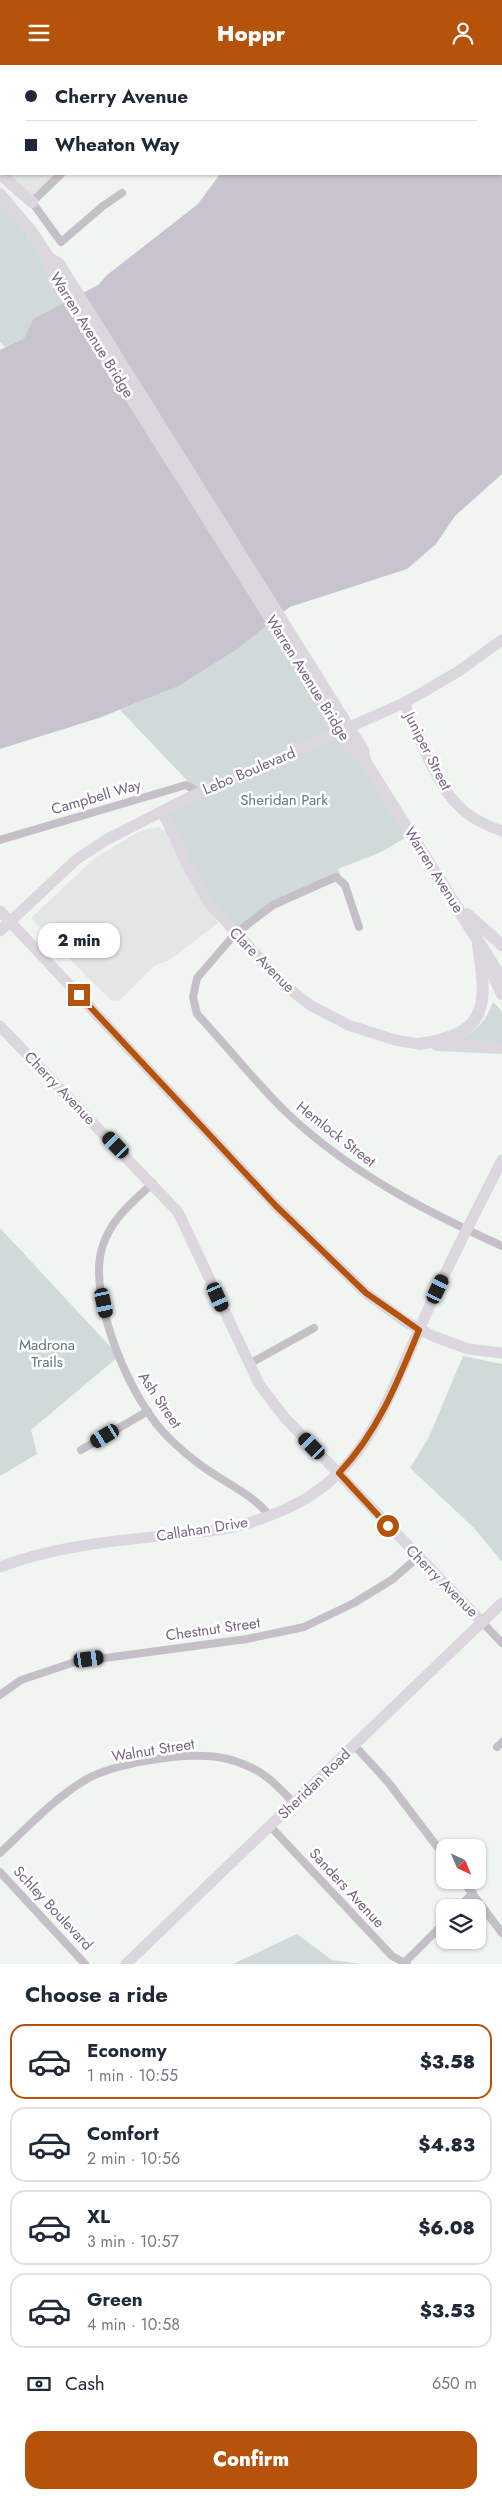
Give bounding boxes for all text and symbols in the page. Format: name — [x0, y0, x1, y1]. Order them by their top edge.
text: Hoppr — [217, 17, 285, 49]
icon: menu — [25, 19, 53, 47]
icon: person — [449, 19, 477, 47]
text: Cherry Avenue — [55, 83, 188, 110]
text: Wheaton Way — [55, 131, 179, 158]
street label: Warren Avenue Bridge — [44, 268, 140, 402]
street label: Warren Avenue Bridge — [260, 611, 356, 745]
street label: Juniper Street — [398, 706, 457, 794]
street label: Lebo Boulevard — [199, 742, 299, 800]
street label: Campbell Way — [49, 774, 144, 820]
park label: Sheridan Park — [240, 789, 328, 811]
street label: Warren Avenue — [399, 823, 469, 917]
street label: Clare Avenue — [224, 922, 300, 998]
callout: 2 min — [38, 923, 120, 957]
text: 2 min — [58, 929, 100, 952]
route end — [68, 984, 90, 1006]
street label: Cherry Avenue — [19, 1046, 101, 1130]
street label: Hemlock Street — [291, 1096, 381, 1172]
car — [100, 1129, 131, 1161]
car — [424, 1272, 451, 1306]
car — [205, 1280, 230, 1314]
car — [93, 1287, 114, 1319]
park label: Madrona Trails — [19, 1334, 75, 1373]
street label: Ash Street — [133, 1367, 187, 1433]
car — [88, 1422, 121, 1450]
car — [296, 1430, 327, 1462]
street label: Callahan Drive — [155, 1511, 250, 1547]
route start — [377, 1515, 399, 1537]
street label: Cherry Avenue — [401, 1540, 483, 1622]
street label: Chestnut Street — [164, 1611, 262, 1647]
car — [73, 1649, 104, 1669]
street label: Walnut Street — [110, 1733, 196, 1767]
street label: Sheridan Road — [273, 1744, 355, 1824]
north arrow — [436, 1839, 486, 1889]
map controls — [436, 1839, 486, 1949]
street label: Sanders Avenue — [304, 1843, 390, 1933]
street label: Schley Boulevard — [8, 1861, 98, 1955]
button: layers — [436, 1899, 486, 1949]
text: Choose a ride — [25, 1978, 168, 2010]
text: Economy — [87, 2037, 167, 2064]
icon: car — [27, 2039, 72, 2084]
text: $3.58 — [420, 2048, 475, 2075]
text: 1 min · 10:55 — [87, 2064, 178, 2087]
text: Comfort — [87, 2120, 159, 2147]
icon: car — [27, 2122, 72, 2167]
text: $4.83 — [418, 2131, 475, 2158]
text: 2 min · 10:56 — [87, 2147, 180, 2170]
text: XL — [87, 2203, 110, 2230]
icon: car — [27, 2205, 72, 2250]
text: $6.08 — [418, 2214, 475, 2241]
text: 3 min · 10:57 — [87, 2230, 179, 2253]
text: Green — [87, 2286, 143, 2313]
icon: car — [27, 2288, 72, 2333]
text: $3.53 — [420, 2297, 475, 2324]
text: 4 min · 10:58 — [87, 2313, 180, 2336]
icon: cash — [25, 2370, 53, 2398]
text: Cash — [65, 2370, 105, 2397]
text: 650 m — [432, 2372, 477, 2395]
button: Confirm — [25, 2431, 477, 2489]

